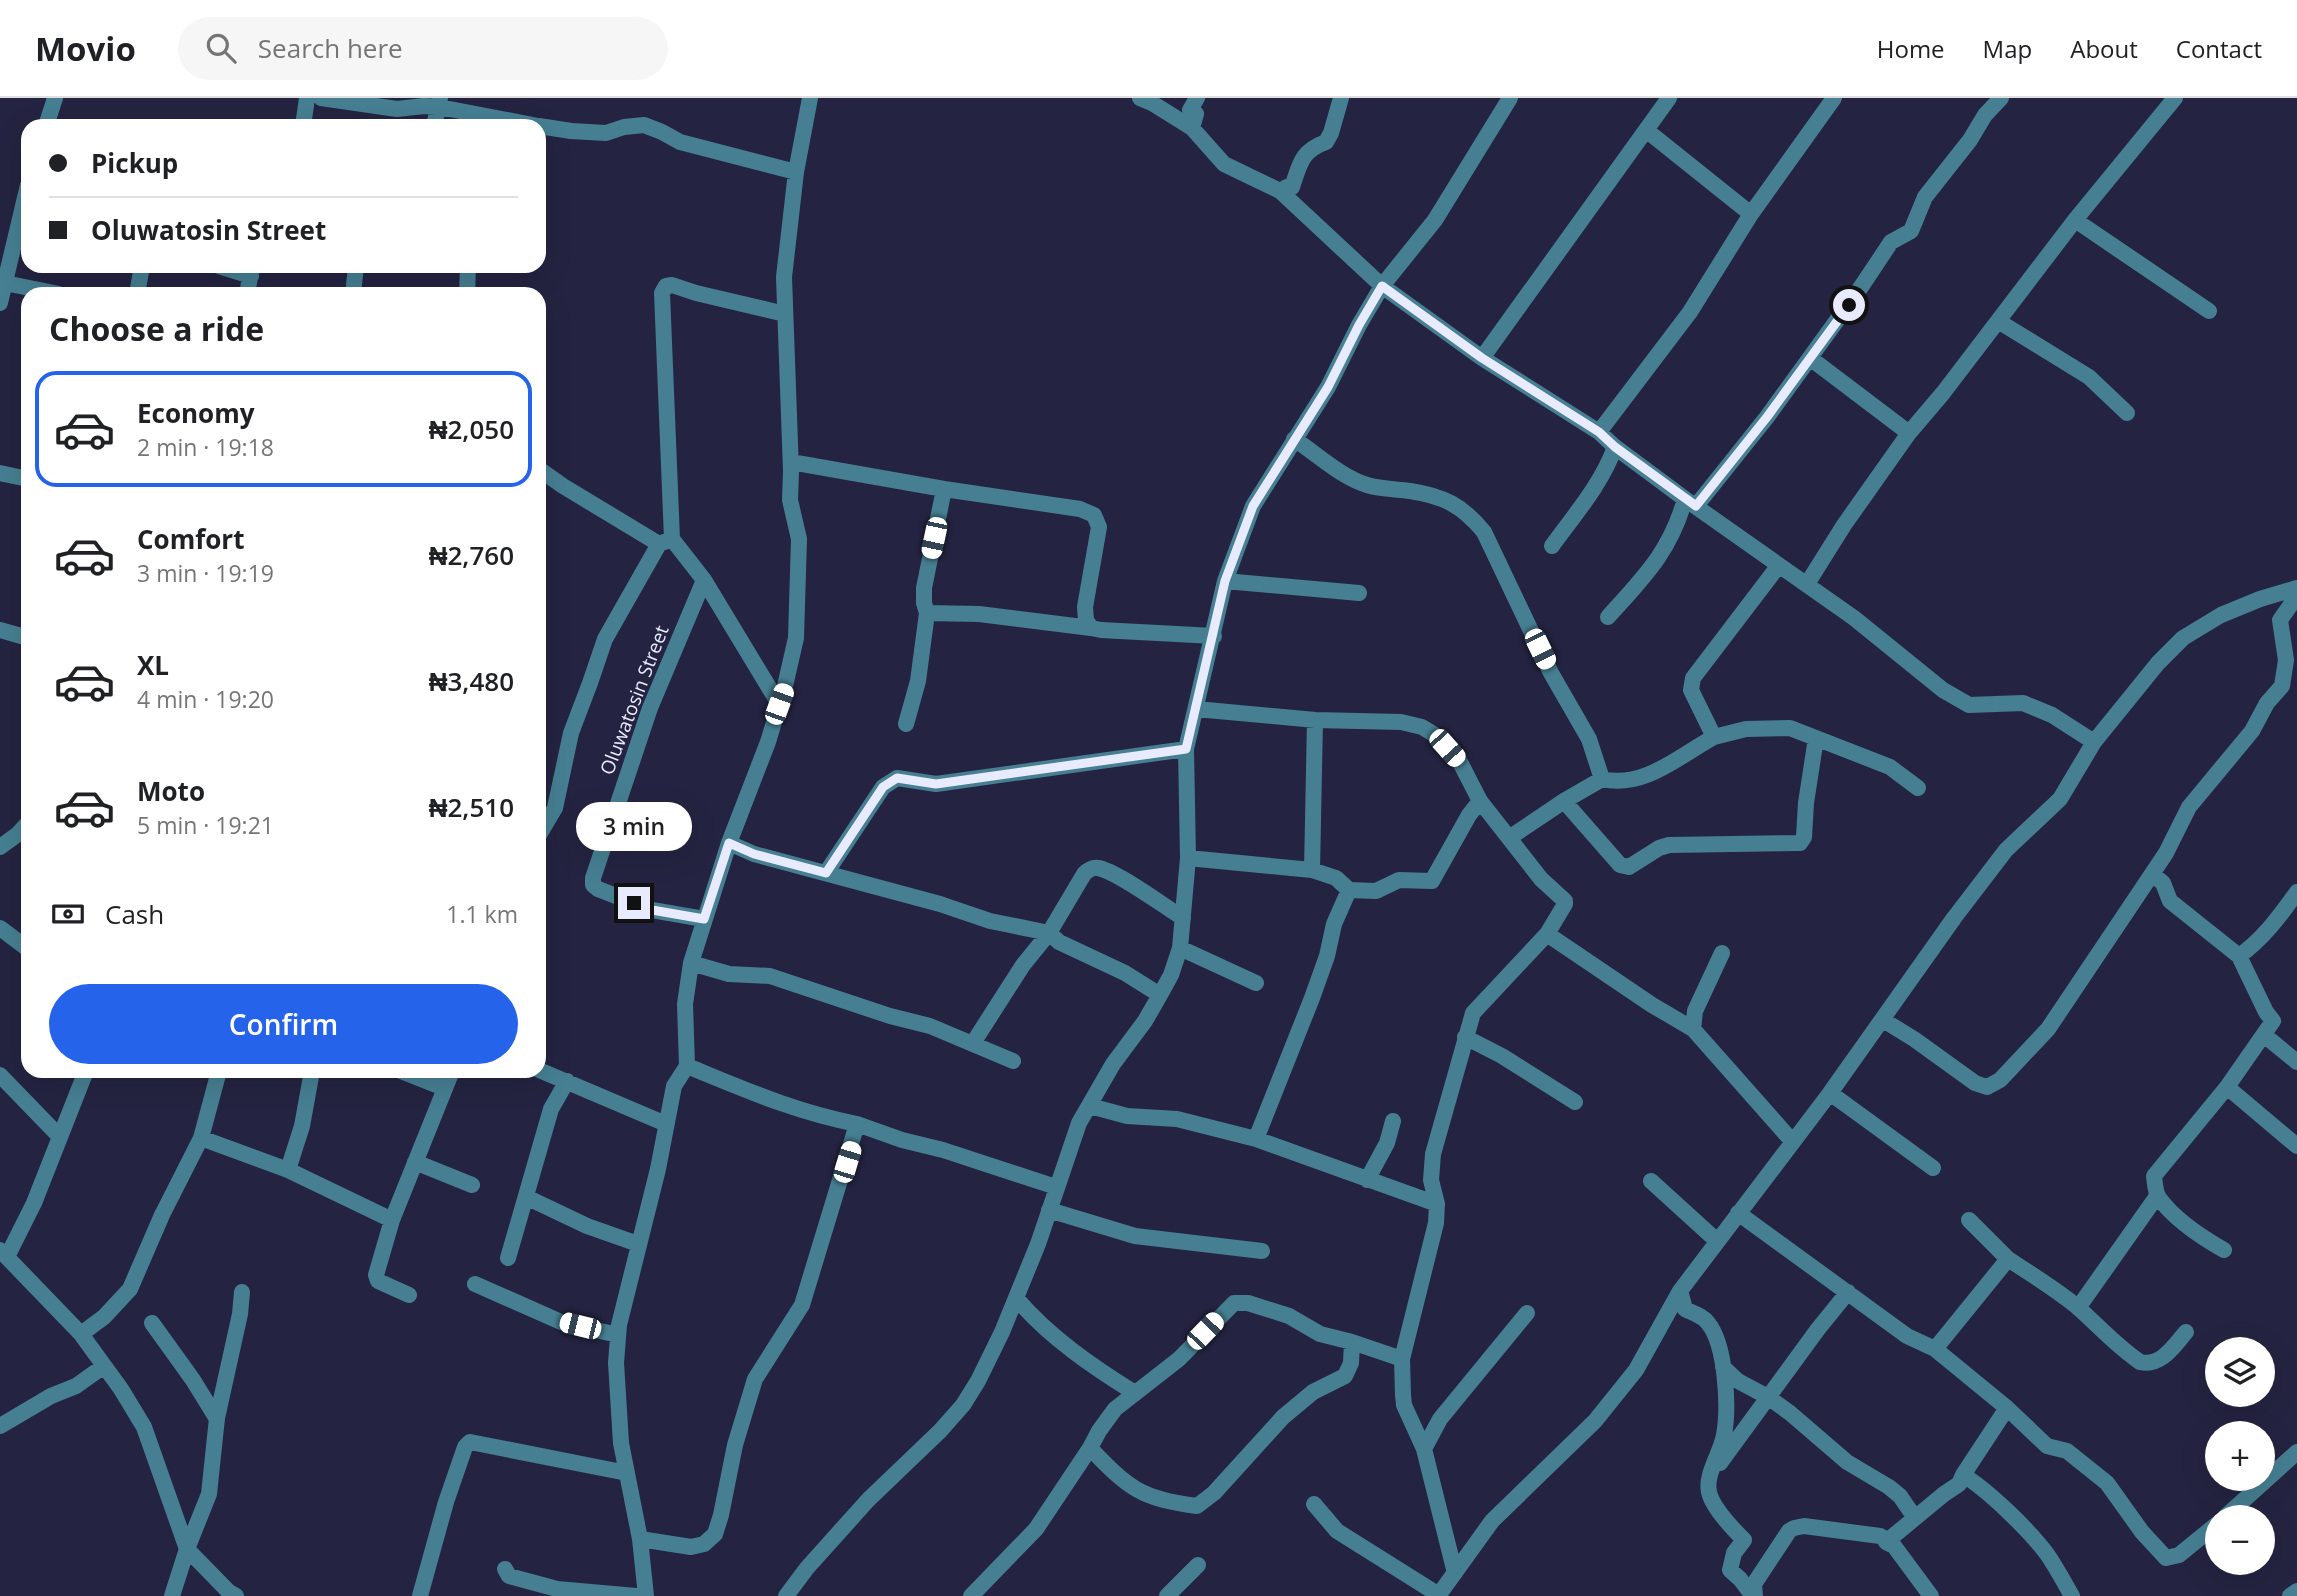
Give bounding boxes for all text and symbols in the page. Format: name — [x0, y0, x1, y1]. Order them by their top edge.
search box — [178, 17, 668, 80]
text: Movio — [35, 26, 136, 71]
icon: search — [202, 29, 240, 67]
text: Search here — [258, 30, 403, 66]
text: Home — [1877, 32, 1945, 65]
text: Map — [1983, 32, 2032, 65]
text: About — [2070, 32, 2138, 65]
text: Contact — [2176, 32, 2262, 65]
text: Pickup — [91, 145, 178, 181]
text: Oluwatosin Street — [91, 212, 326, 248]
route start — [1833, 289, 1865, 321]
text: Choose a ride — [49, 307, 264, 350]
text: Economy — [137, 395, 255, 431]
icon: car — [53, 398, 116, 461]
text: ₦2,050 — [429, 411, 514, 447]
text: 2 min · 19:18 — [137, 431, 274, 463]
car — [920, 515, 949, 561]
text: Comfort — [137, 521, 244, 557]
icon: car — [53, 524, 116, 587]
text: ₦2,760 — [429, 537, 514, 573]
text: 3 min · 19:19 — [137, 557, 274, 589]
street label: Oluwatosin Street — [594, 621, 675, 779]
car — [1522, 626, 1559, 672]
text: XL — [137, 647, 169, 683]
icon: car — [53, 650, 116, 713]
text: ₦3,480 — [429, 663, 514, 699]
car — [762, 681, 797, 727]
text: 4 min · 19:20 — [137, 683, 274, 715]
car — [1426, 725, 1469, 771]
text: Moto — [137, 773, 205, 809]
icon: car — [53, 776, 116, 839]
text: ₦2,510 — [429, 789, 514, 825]
callout: 3 min — [576, 802, 692, 850]
text: 5 min · 19:21 — [137, 809, 274, 841]
text: 3 min — [603, 810, 665, 842]
route end — [618, 887, 650, 919]
icon: cash — [49, 895, 87, 933]
text: Cash — [105, 896, 164, 932]
text: 1.1 km — [446, 898, 518, 930]
button: Confirm — [49, 984, 518, 1064]
car — [831, 1139, 864, 1185]
car — [1183, 1309, 1228, 1353]
car — [558, 1311, 603, 1341]
map controls — [2205, 1337, 2275, 1575]
button: layers — [2205, 1337, 2275, 1407]
button: + — [2205, 1421, 2275, 1491]
button: − — [2205, 1505, 2275, 1575]

